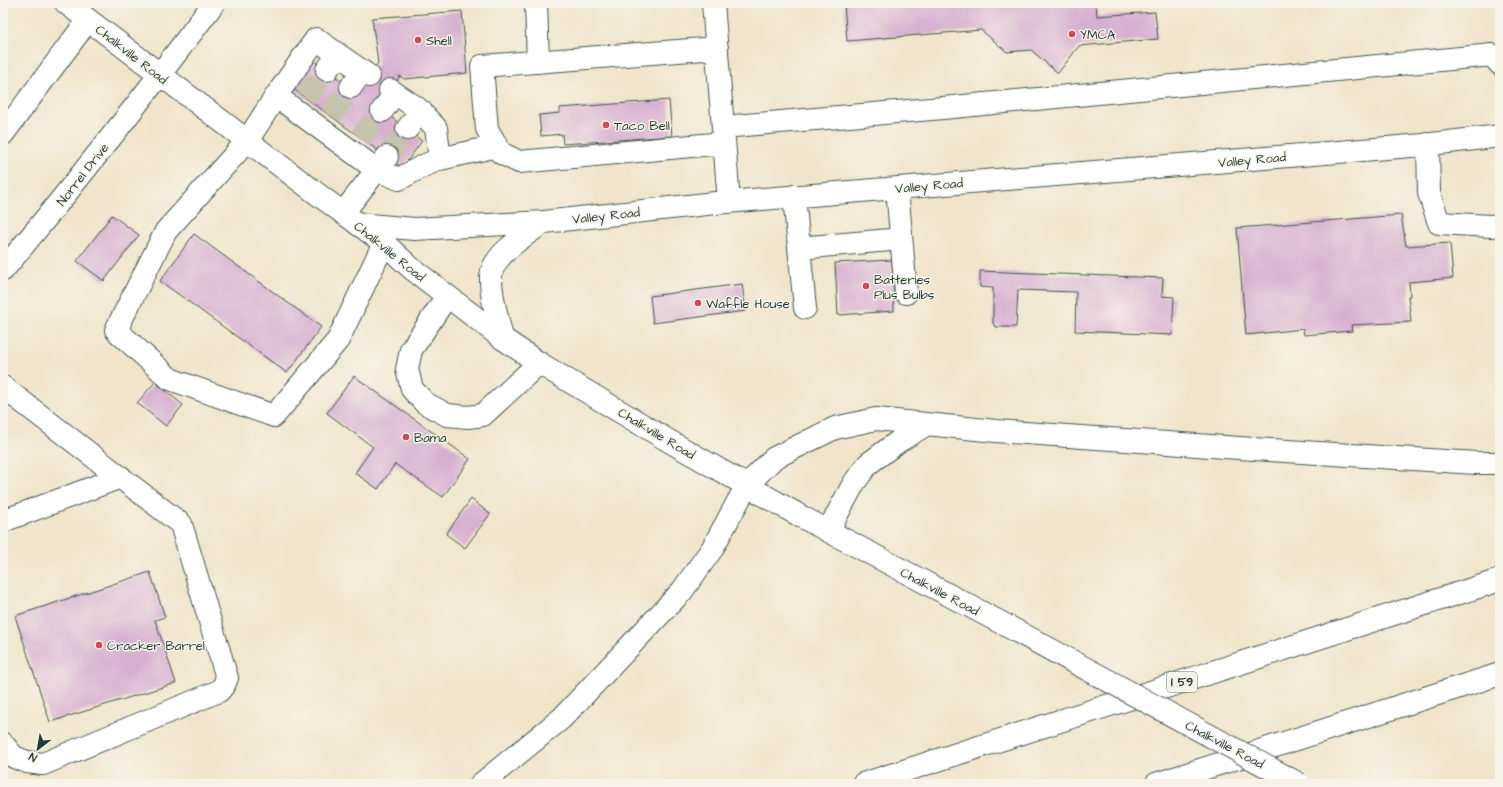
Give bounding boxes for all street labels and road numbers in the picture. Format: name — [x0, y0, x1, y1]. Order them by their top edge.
street label: Chalkville Road — [91, 21, 172, 89]
street label: Norrel Drive — [52, 139, 113, 210]
street label: Valley Road — [1217, 148, 1287, 173]
street label: Valley Road — [894, 174, 964, 199]
street label: Valley Road — [571, 203, 641, 229]
street label: Chalkville Road — [350, 217, 429, 286]
street label: Chalkville Road — [614, 404, 699, 464]
street label: Chalkville Road — [897, 563, 983, 620]
road number: I 59 — [1167, 672, 1197, 692]
street label: Chalkville Road — [1182, 716, 1268, 773]

